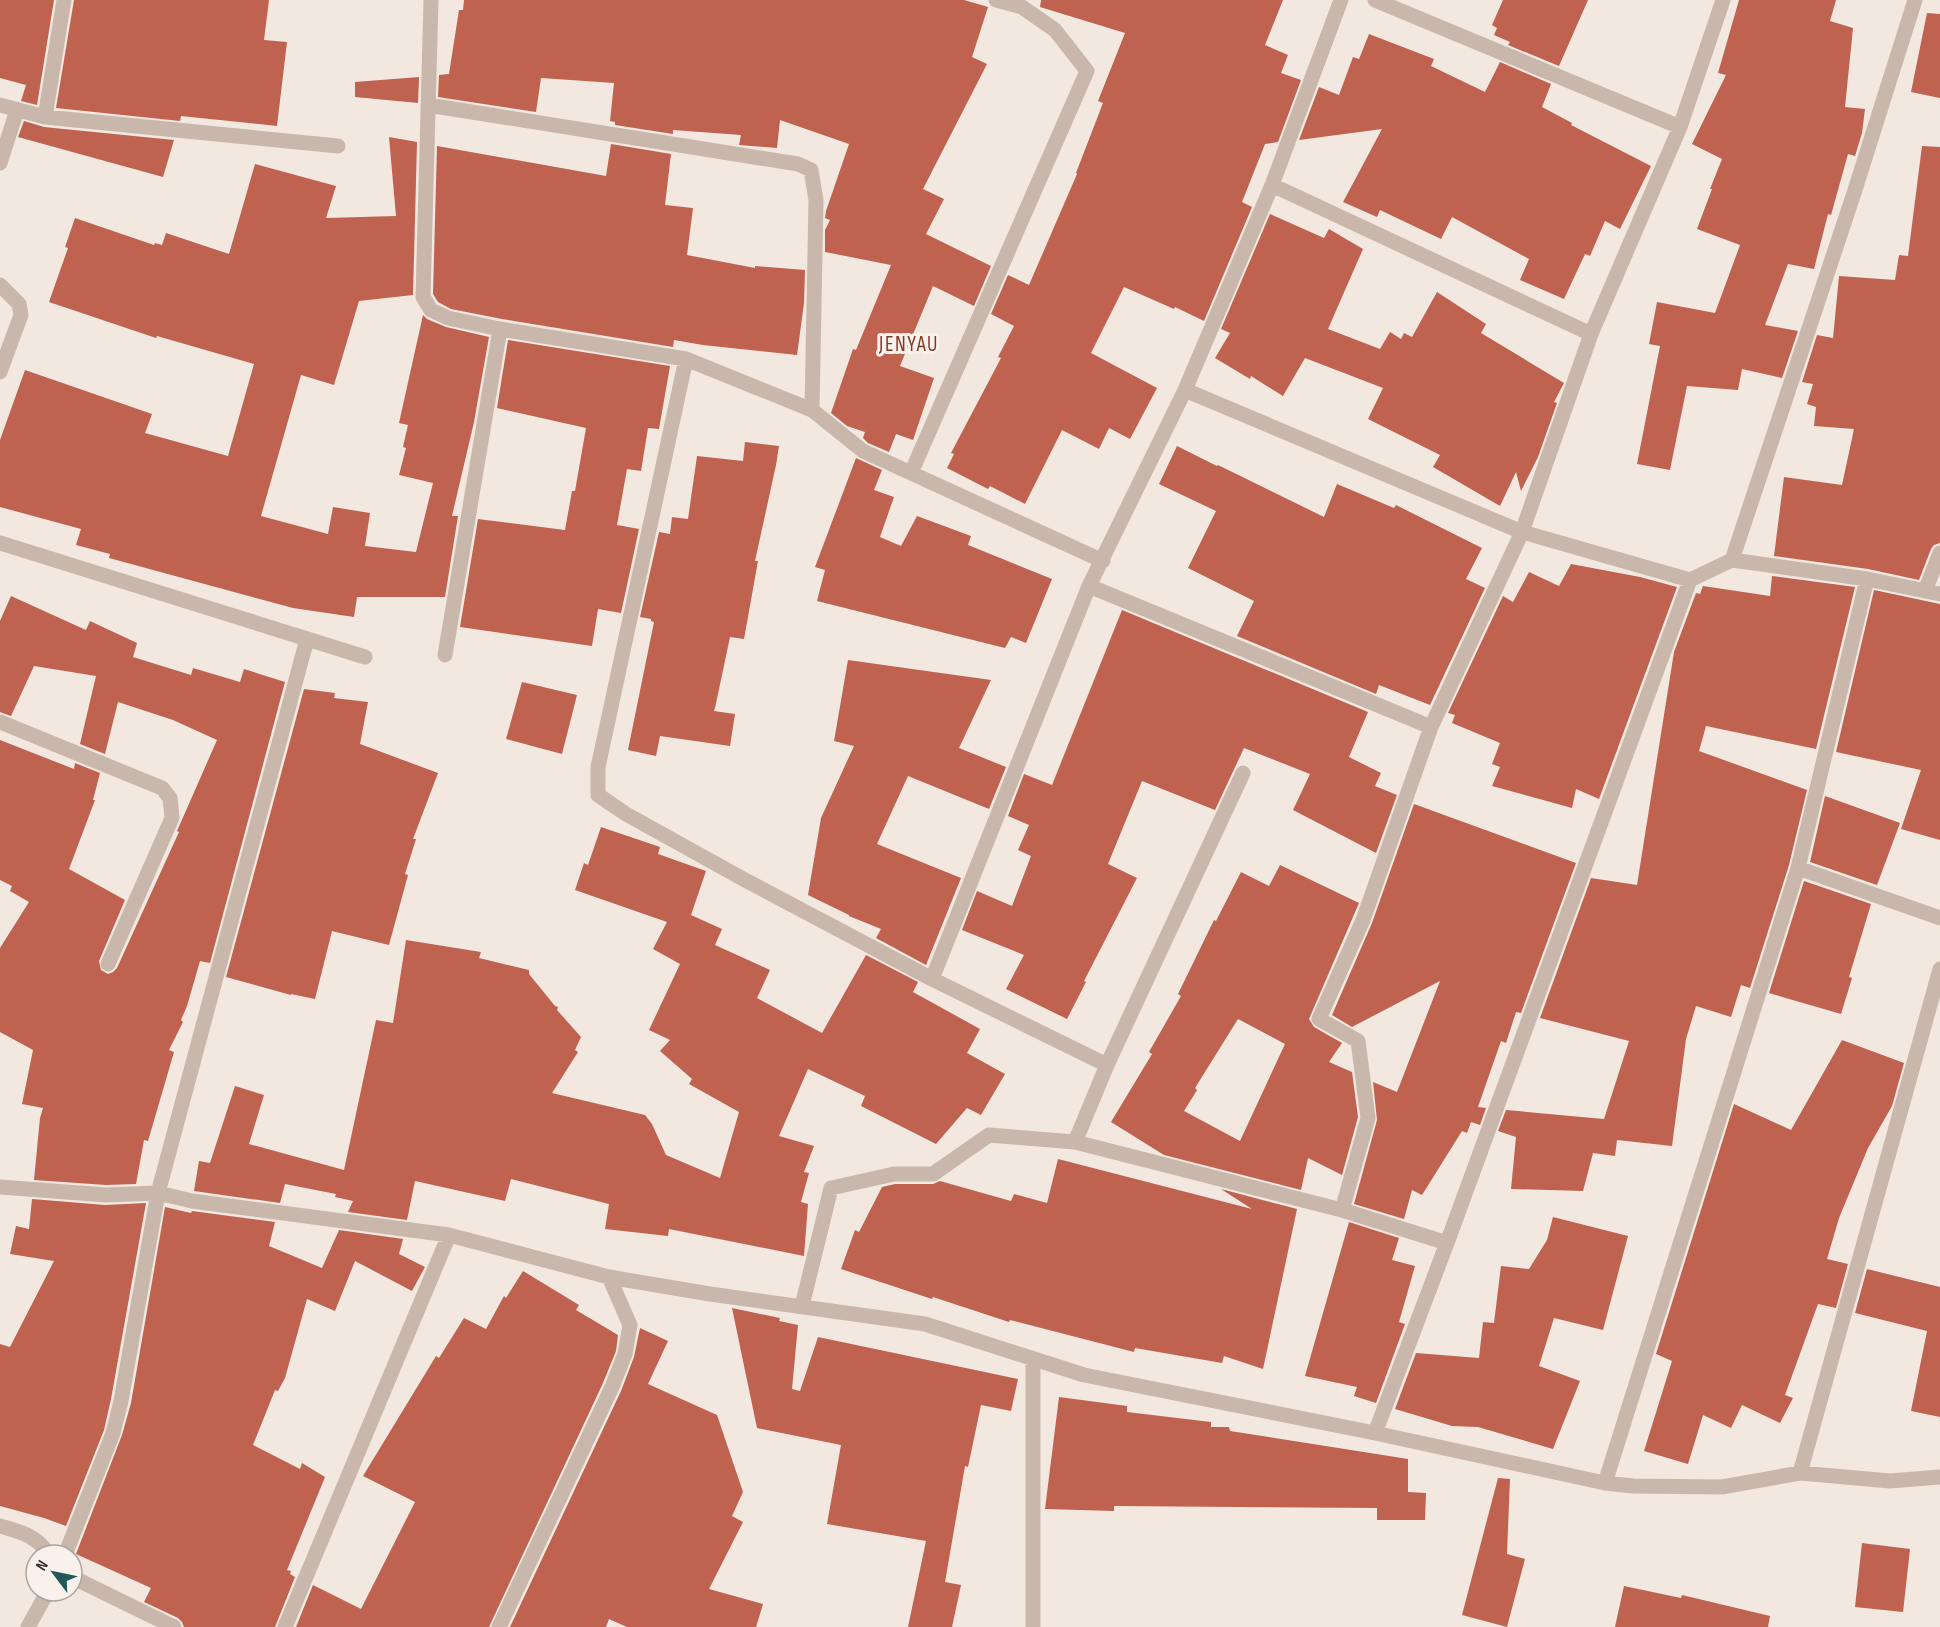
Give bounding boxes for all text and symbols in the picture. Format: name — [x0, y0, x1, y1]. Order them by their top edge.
district label: JENYAU — [878, 332, 939, 357]
north arrow — [24, 1543, 84, 1603]
text: N — [32, 1557, 53, 1575]

